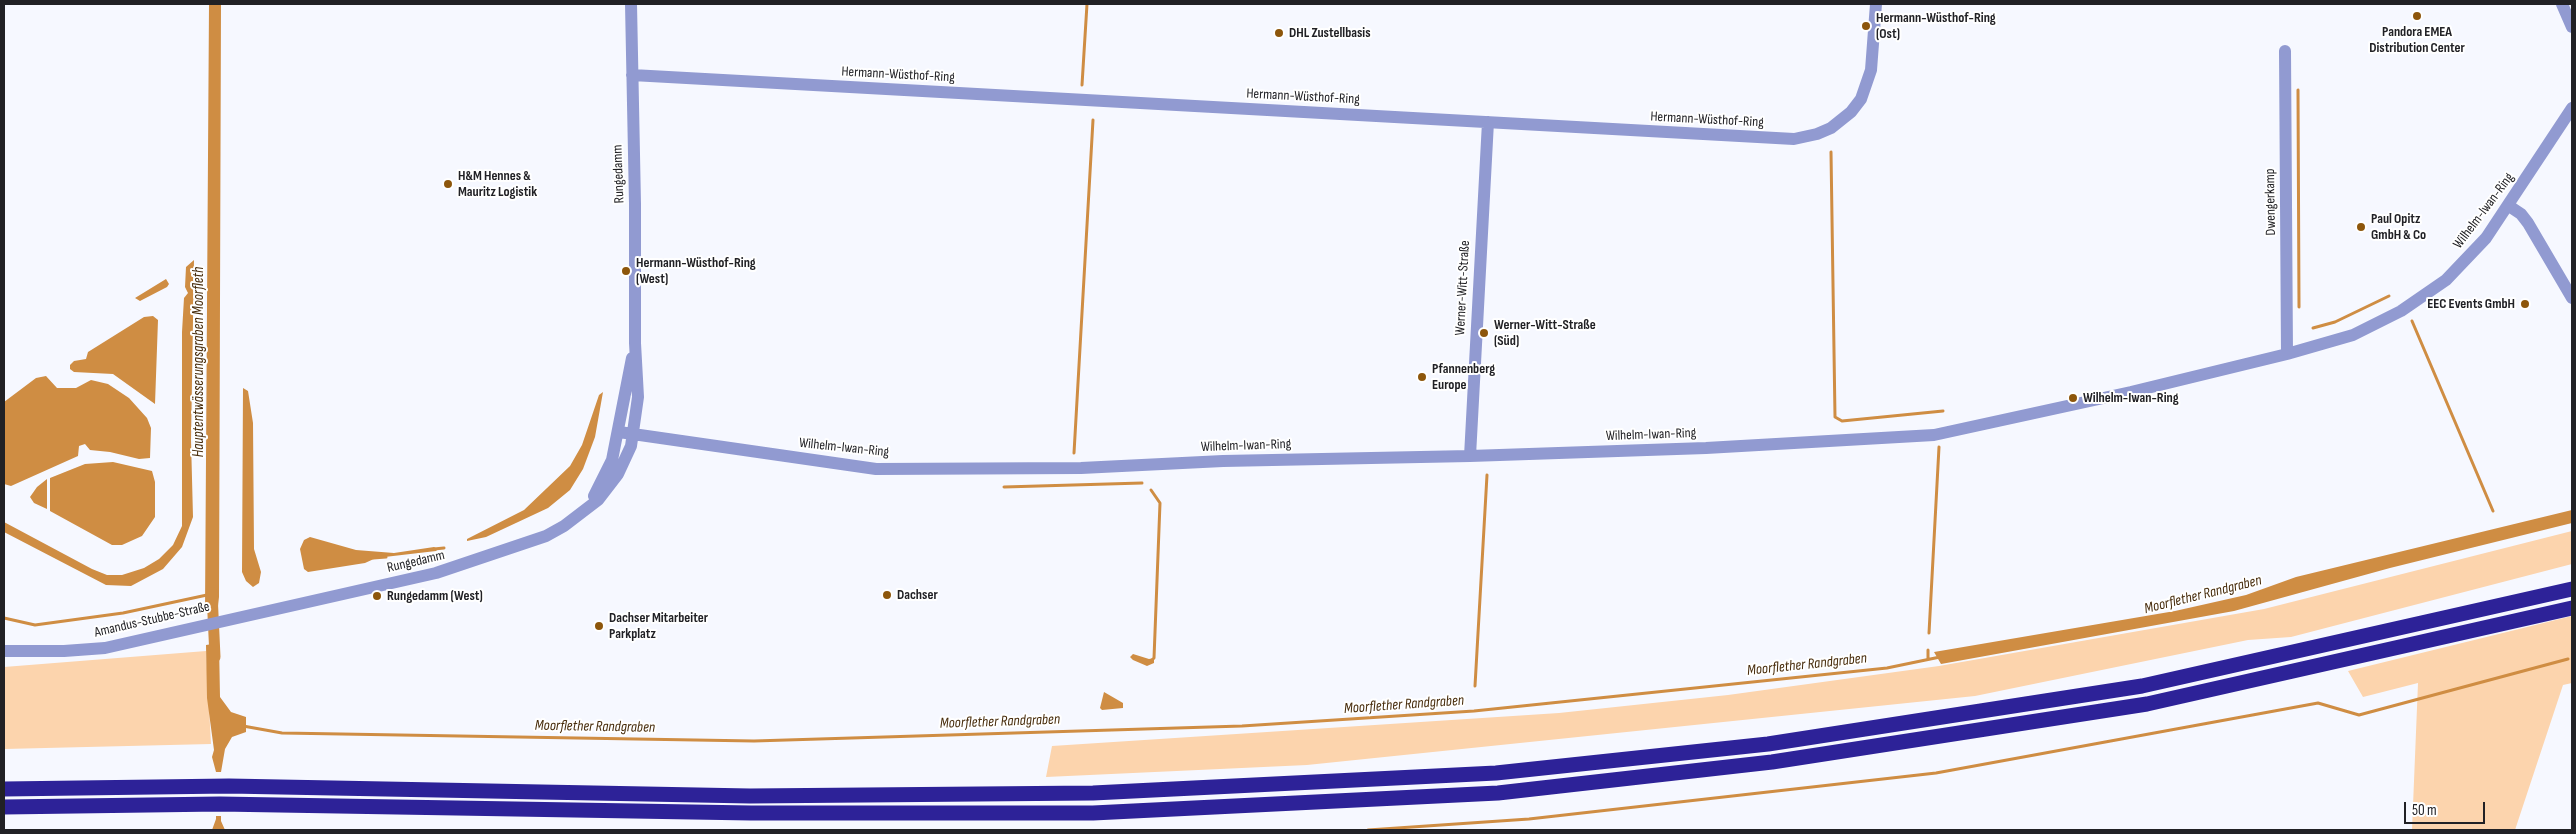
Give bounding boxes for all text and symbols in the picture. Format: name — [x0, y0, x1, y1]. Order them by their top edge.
place label: Hermann-Wüsthof-Ring (Ost) — [1876, 10, 1996, 42]
marker: Pandora EMEA Distribution Center — [2411, 10, 2423, 22]
marker: Hermann-Wüsthof-Ring (Ost) — [1860, 20, 1872, 32]
place label: Pandora EMEA Distribution Center — [2369, 24, 2465, 56]
place label: DHL Zustellbasis — [1289, 25, 1371, 41]
marker: DHL Zustellbasis — [1273, 27, 1285, 39]
street label: Hermann-Wüsthof-Ring — [841, 64, 955, 86]
street label: Hermann-Wüsthof-Ring — [1246, 86, 1360, 108]
street label: Hermann-Wüsthof-Ring — [1650, 109, 1764, 131]
street label: Rungedamm — [610, 144, 628, 204]
place label: H&M Hennes & Mauritz Logistik — [458, 168, 537, 200]
street label: Dwengerkamp — [2262, 168, 2280, 236]
street label: Wilhelm-Iwan-Ring — [2450, 170, 2518, 252]
marker: H&M Hennes & Mauritz Logistik — [442, 178, 454, 190]
place label: Paul Opitz GmbH & Co — [2371, 211, 2426, 243]
marker: Paul Opitz GmbH & Co — [2355, 221, 2367, 233]
street label: Werner-Witt-Straße — [1452, 240, 1474, 336]
place label: Hermann-Wüsthof-Ring (West) — [636, 255, 756, 288]
marker: Hermann-Wüsthof-Ring (West) — [620, 265, 632, 277]
water label: Hauptentwässerungsgraben Moorfleth — [190, 267, 208, 457]
place label: EEC Events GmbH — [2427, 296, 2515, 312]
marker: EEC Events GmbH — [2519, 298, 2531, 310]
place label: Werner-Witt-Straße (Süd) — [1494, 317, 1596, 350]
marker: Werner-Witt-Straße (Süd) — [1478, 327, 1490, 339]
place label: Pfannenberg Europe — [1432, 361, 1495, 394]
marker: Pfannenberg Europe — [1416, 371, 1428, 383]
place label: Wilhelm-Iwan-Ring — [2083, 390, 2179, 406]
marker: Wilhelm-Iwan-Ring — [2067, 392, 2079, 404]
street label: Wilhelm-Iwan-Ring — [1606, 425, 1696, 445]
street label: Wilhelm-Iwan-Ring — [798, 435, 890, 461]
street label: Wilhelm-Iwan-Ring — [1201, 436, 1291, 456]
street label: Rungedamm — [386, 547, 446, 577]
water label: Moorflether Randgraben — [2142, 572, 2264, 618]
place label: Dachser — [897, 587, 938, 603]
place label: Rungedamm (West) — [387, 588, 483, 604]
marker: Dachser — [881, 589, 893, 601]
marker: Rungedamm (West) — [371, 590, 383, 602]
street label: Amandus-Stubbe-Straße — [93, 599, 211, 641]
place label: Dachser Mitarbeiter Parkplatz — [609, 610, 708, 642]
marker: Dachser Mitarbeiter Parkplatz — [593, 620, 605, 632]
water label: Moorflether Randgraben — [1746, 650, 1868, 680]
water label: Moorflether Randgraben — [1343, 692, 1465, 718]
water label: Moorflether Randgraben — [940, 711, 1060, 733]
water label: Moorflether Randgraben — [535, 717, 655, 737]
scale bar — [2406, 792, 2487, 824]
text: 50 m — [2412, 801, 2437, 820]

